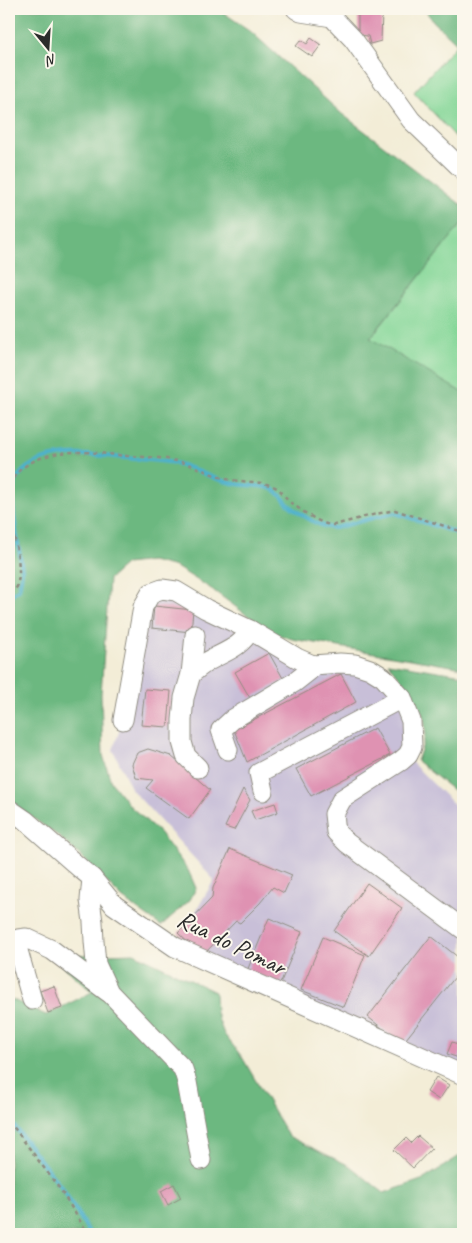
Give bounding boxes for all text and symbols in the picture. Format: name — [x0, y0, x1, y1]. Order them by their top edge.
north arrow — [22, 22, 72, 72]
text: N — [43, 50, 59, 70]
street label: Rua do Pomar — [172, 903, 293, 984]

